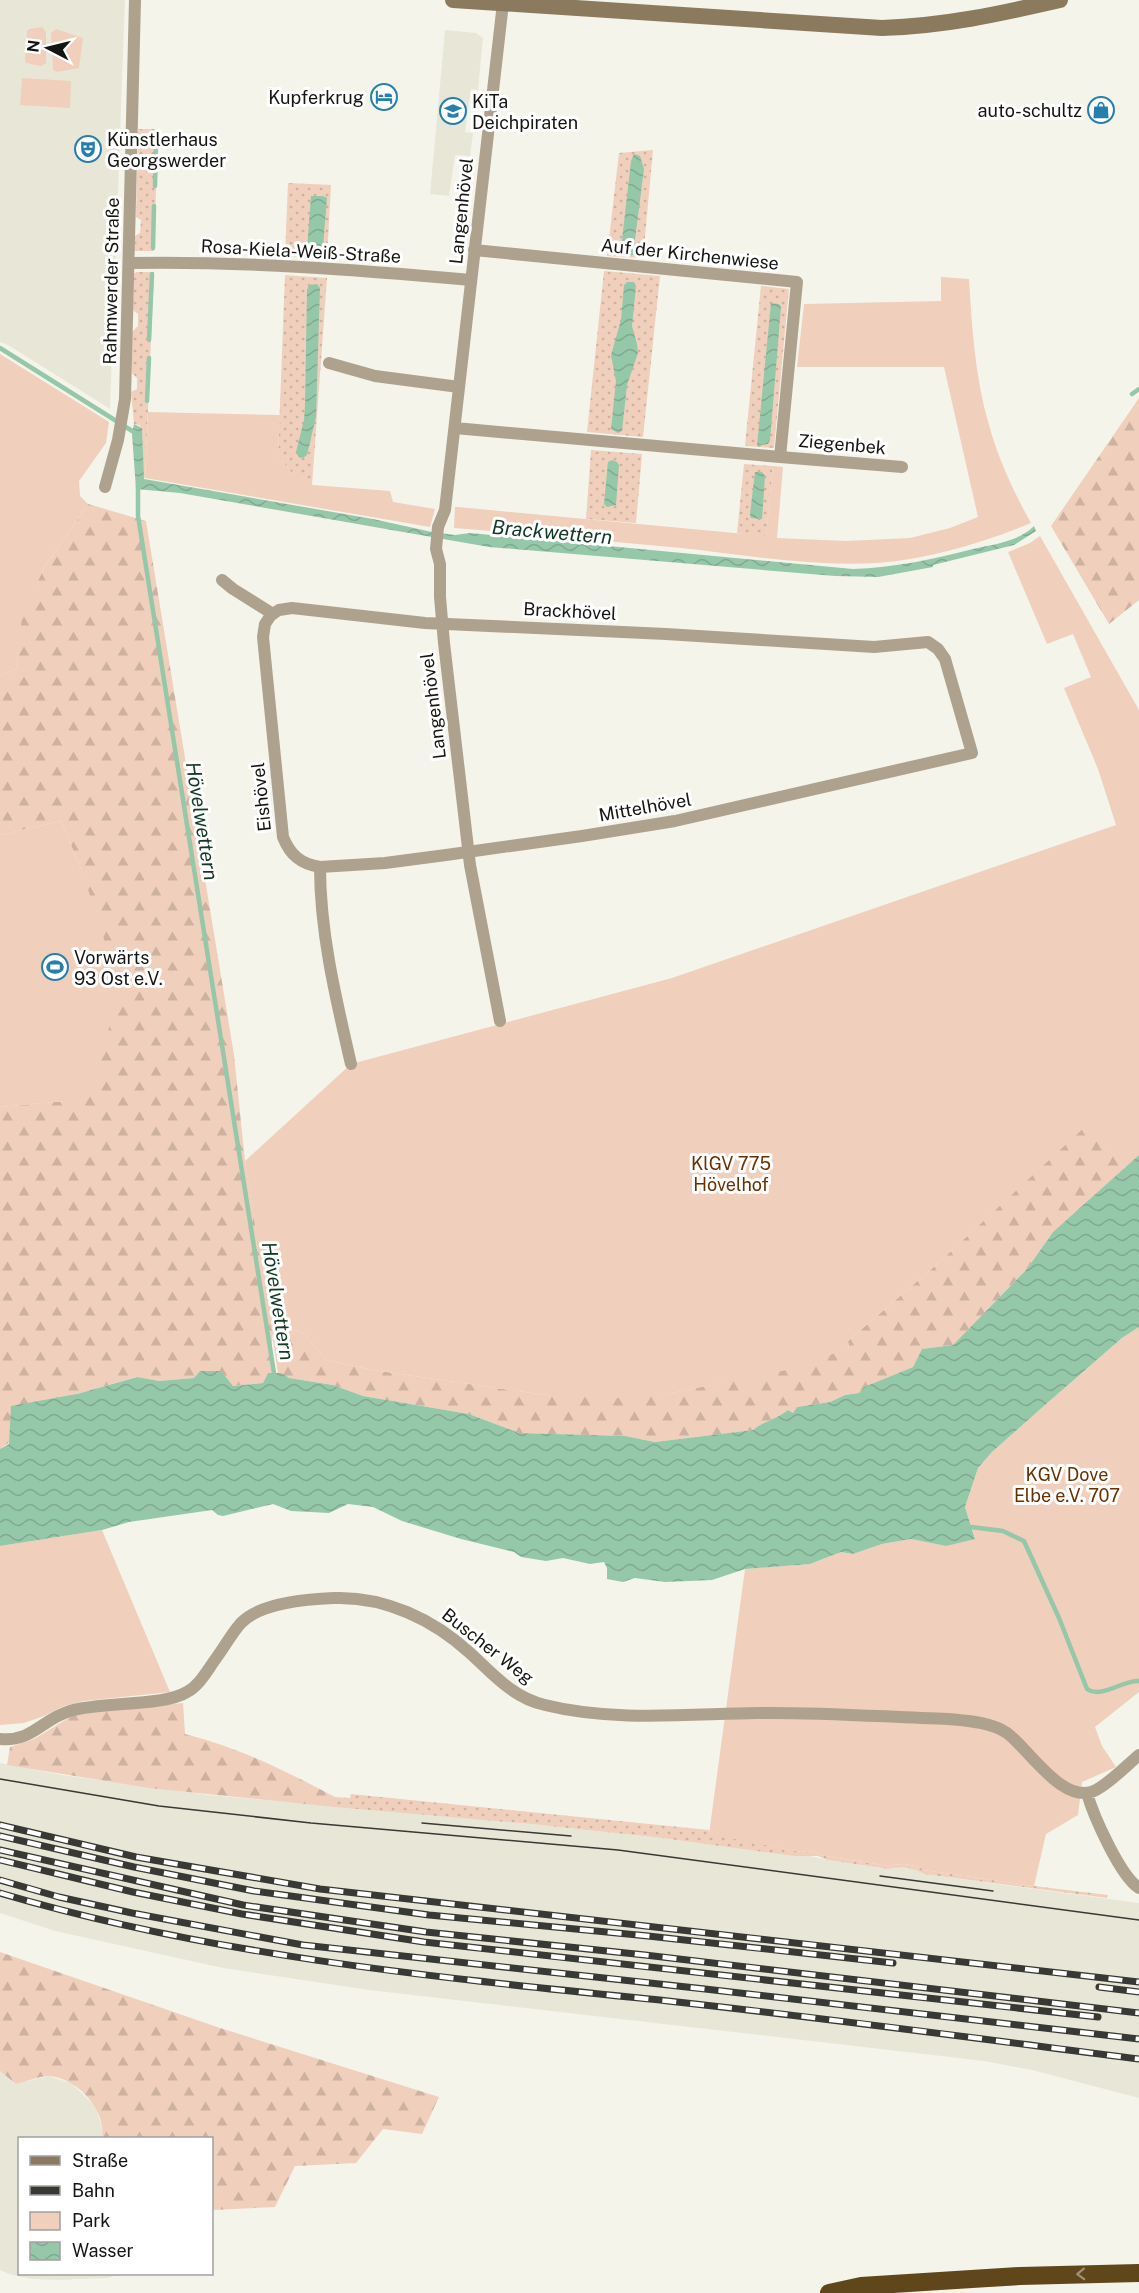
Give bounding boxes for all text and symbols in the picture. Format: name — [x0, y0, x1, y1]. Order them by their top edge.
north arrow — [18, 18, 78, 78]
text: N — [23, 39, 44, 54]
hotel icon: Kupferkrug — [369, 82, 399, 112]
place label: Kupferkrug — [268, 87, 364, 108]
place label: KiTa Deichpiraten — [472, 91, 578, 133]
shop icon: auto-schultz — [1086, 95, 1116, 125]
school or university icon: KiTa Deichpiraten — [438, 96, 468, 126]
place label: auto-schultz — [978, 100, 1082, 121]
place label: Künstlerhaus Georgswerder — [107, 129, 226, 171]
theatre icon: Künstlerhaus Georgswerder — [73, 134, 103, 164]
street label: Langenhövel — [445, 157, 477, 265]
street label: Rahmwerder Straße — [99, 197, 123, 365]
street label: Auf der Kirchenwiese — [600, 234, 780, 274]
street label: Rosa-Kiela-Weiß-Straße — [200, 235, 402, 267]
street label: Ziegenbek — [797, 430, 887, 458]
water label: Brackwettern — [491, 515, 613, 549]
street label: Brackhövel — [523, 598, 617, 624]
street label: Langenhövel — [416, 652, 450, 760]
water label: Hövelwettern — [181, 760, 223, 882]
street label: Eishövel — [247, 761, 275, 833]
street label: Mittelhövel — [597, 789, 693, 825]
place label: Vorwärts 93 Ost e.V. — [74, 947, 163, 989]
sports icon: Vorwärts 93 Ost e.V. — [40, 952, 70, 982]
park label: KlGV 775 Hövelhof — [691, 1153, 771, 1195]
water label: Hövelwettern — [257, 1240, 299, 1362]
park label: KGV Dove Elbe e.V. 707 — [1014, 1464, 1120, 1506]
street label: Buscher Weg — [438, 1604, 538, 1688]
legend — [18, 2137, 213, 2275]
text: Straße — [72, 2150, 128, 2171]
text: Bahn — [72, 2180, 115, 2201]
text: Park — [72, 2210, 110, 2231]
text: Wasser — [72, 2240, 134, 2261]
one-way arrow — [1076, 2267, 1085, 2280]

